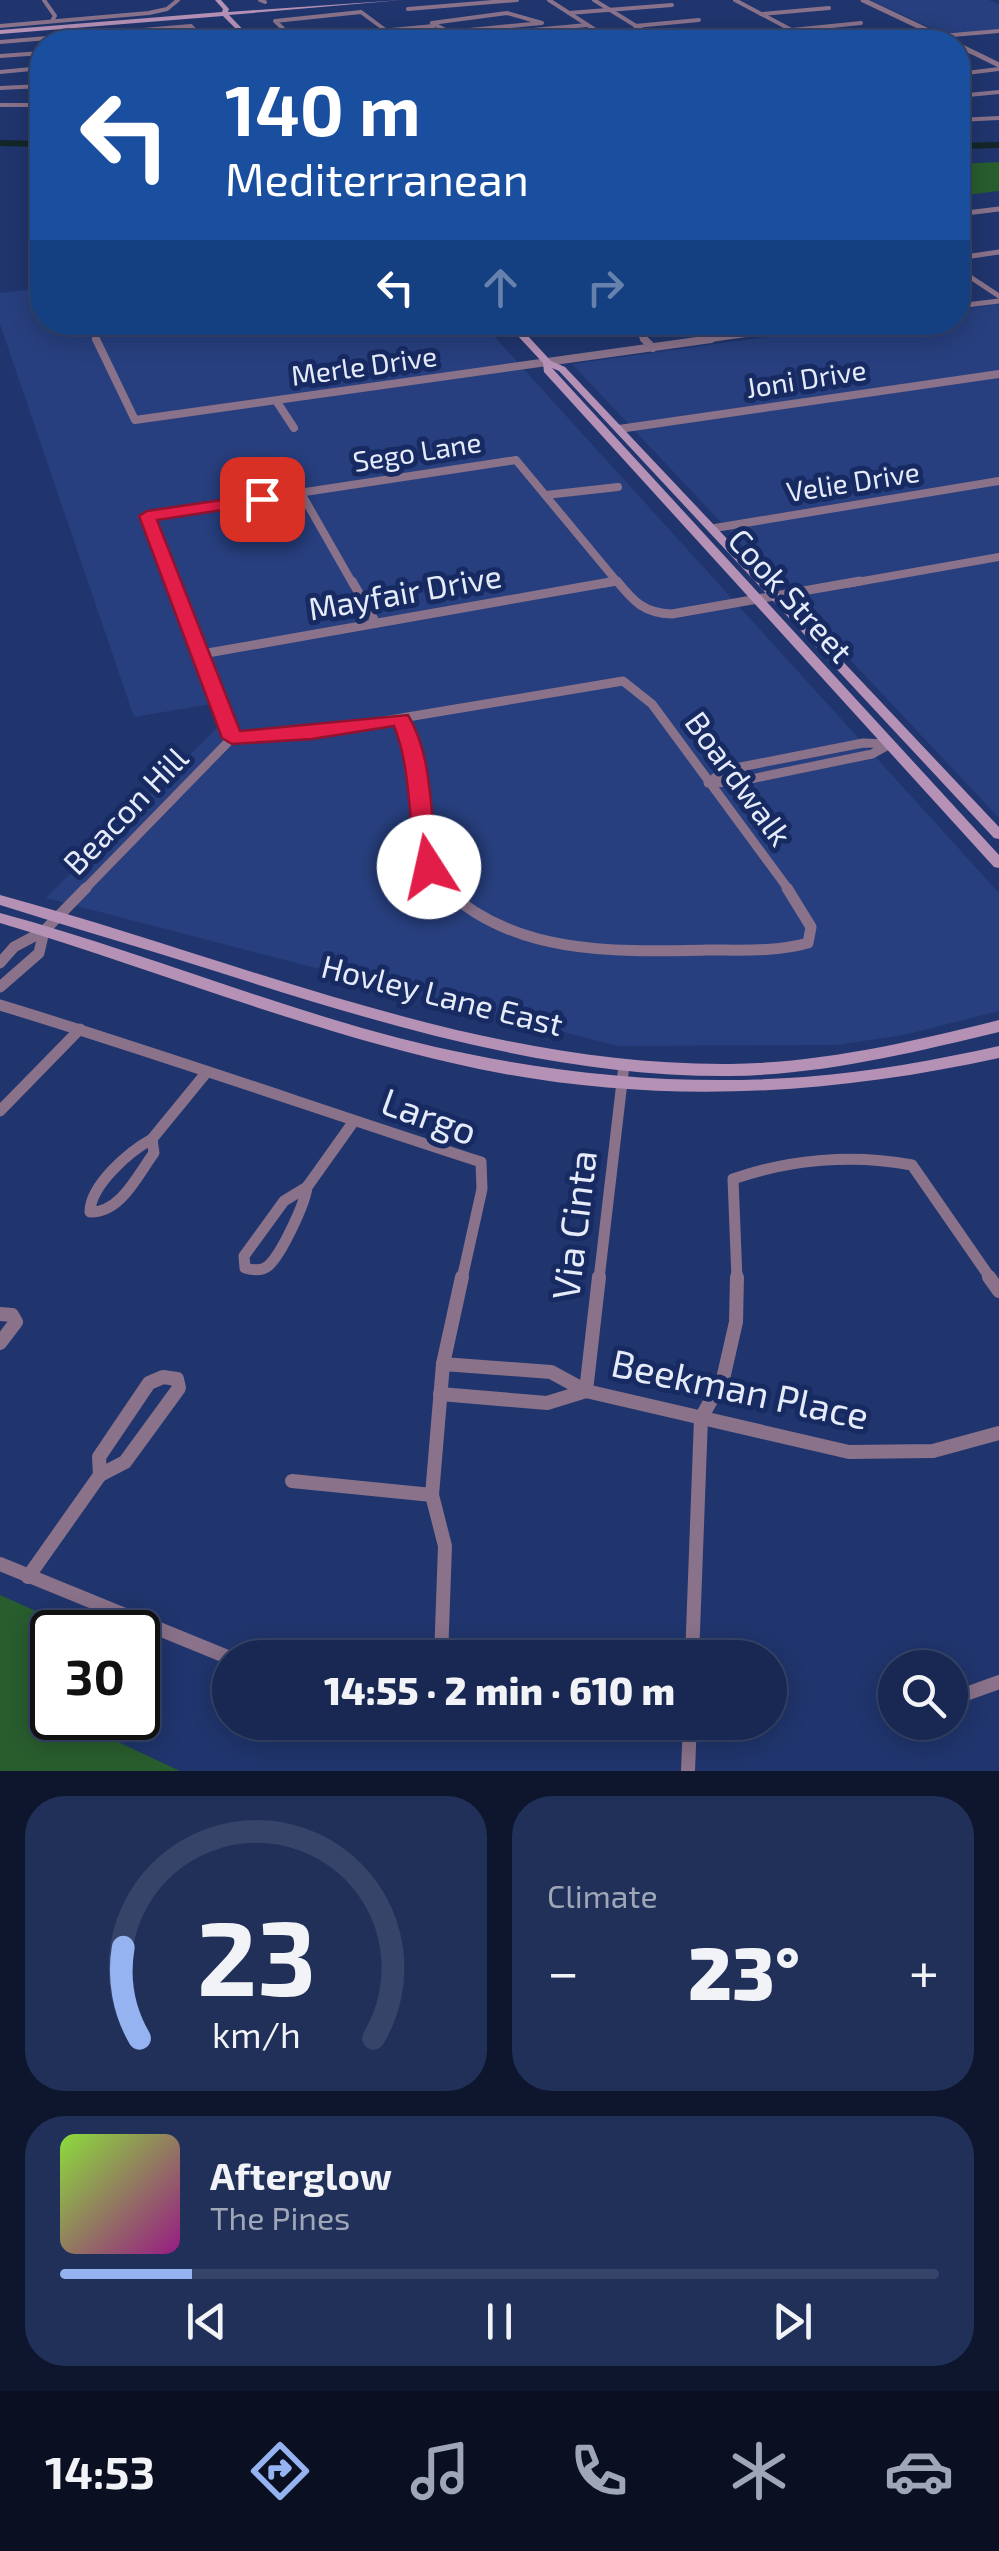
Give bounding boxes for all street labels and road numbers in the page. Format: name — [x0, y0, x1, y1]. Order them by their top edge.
street label: Merle Drive — [289, 338, 439, 392]
street label: Joni Drive — [743, 352, 868, 404]
street label: Sego Lane — [350, 424, 483, 478]
street label: Velie Drive — [784, 454, 922, 508]
street label: Cook Street — [722, 520, 861, 669]
street label: Mayfair Drive — [305, 555, 504, 627]
street label: Boardwalk — [678, 704, 801, 852]
street label: Beacon Hill — [55, 738, 195, 881]
street label: Hovley Lane East — [318, 946, 567, 1042]
street label: Largo — [376, 1077, 484, 1154]
street label: Via Cinta — [541, 1147, 605, 1302]
street label: Beekman Place — [608, 1338, 873, 1438]

